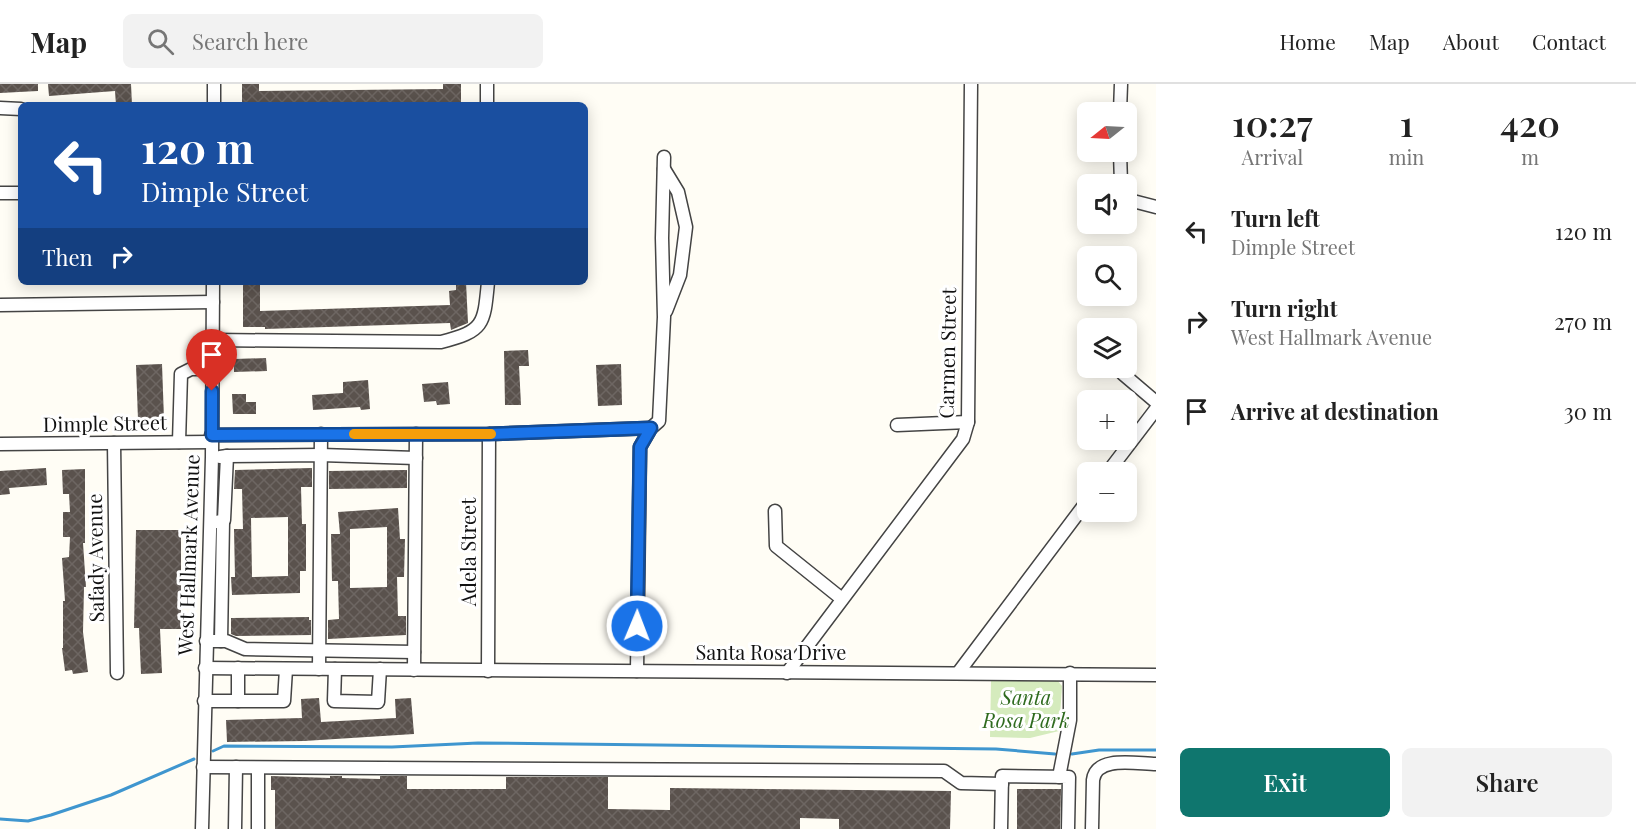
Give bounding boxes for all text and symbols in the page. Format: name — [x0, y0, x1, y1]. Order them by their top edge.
search box — [123, 14, 543, 68]
text: Map — [30, 23, 87, 60]
icon: search — [144, 25, 177, 58]
text: Search here — [192, 26, 308, 56]
text: Home — [1280, 27, 1336, 55]
text: Map — [1369, 27, 1410, 55]
text: About — [1443, 27, 1499, 55]
text: Contact — [1532, 27, 1606, 55]
text: 10:27 — [1232, 98, 1313, 146]
text: 1 — [1400, 98, 1413, 146]
text: 420 — [1500, 98, 1560, 146]
north arrow — [1077, 102, 1137, 162]
map controls — [1077, 102, 1137, 522]
text: 120 m — [141, 119, 254, 175]
icon: left — [42, 126, 120, 204]
text: Arrival — [1242, 143, 1303, 170]
text: min — [1389, 143, 1424, 170]
text: m — [1521, 143, 1539, 170]
text: Dimple Street — [141, 173, 308, 209]
button: sound — [1077, 174, 1137, 234]
text: Turn left — [1231, 203, 1320, 233]
icon: left — [1180, 215, 1213, 248]
text: 120 m — [1555, 216, 1612, 246]
text: Dimple Street — [1231, 233, 1355, 260]
icon: right — [105, 240, 138, 273]
text: Then — [42, 242, 93, 272]
button: search — [1077, 246, 1137, 306]
street label: Carmen Street — [932, 286, 961, 419]
text: Turn right — [1231, 293, 1337, 323]
icon: right — [1180, 305, 1213, 338]
text: 270 m — [1554, 306, 1612, 336]
button: layers — [1077, 318, 1137, 378]
text: West Hallmark Avenue — [1231, 323, 1432, 350]
pin — [186, 329, 237, 391]
icon: arrive — [195, 338, 228, 371]
button: + — [1077, 390, 1137, 450]
icon: arrive — [1180, 395, 1213, 428]
text: Arrive at destination — [1231, 396, 1439, 426]
text: 30 m — [1564, 396, 1612, 426]
street label: Dimple Street — [43, 408, 168, 437]
street label: West Hallmark Avenue — [170, 454, 205, 657]
button: − — [1077, 462, 1137, 522]
street label: Safady Avenue — [80, 493, 109, 623]
street label: Adela Street — [454, 497, 481, 607]
position arrow — [605, 594, 669, 658]
street label: Santa Rosa Drive — [696, 638, 846, 665]
park label: Santa Rosa Park — [981, 683, 1070, 733]
button: Exit — [1180, 748, 1390, 817]
button: Share — [1402, 748, 1612, 817]

